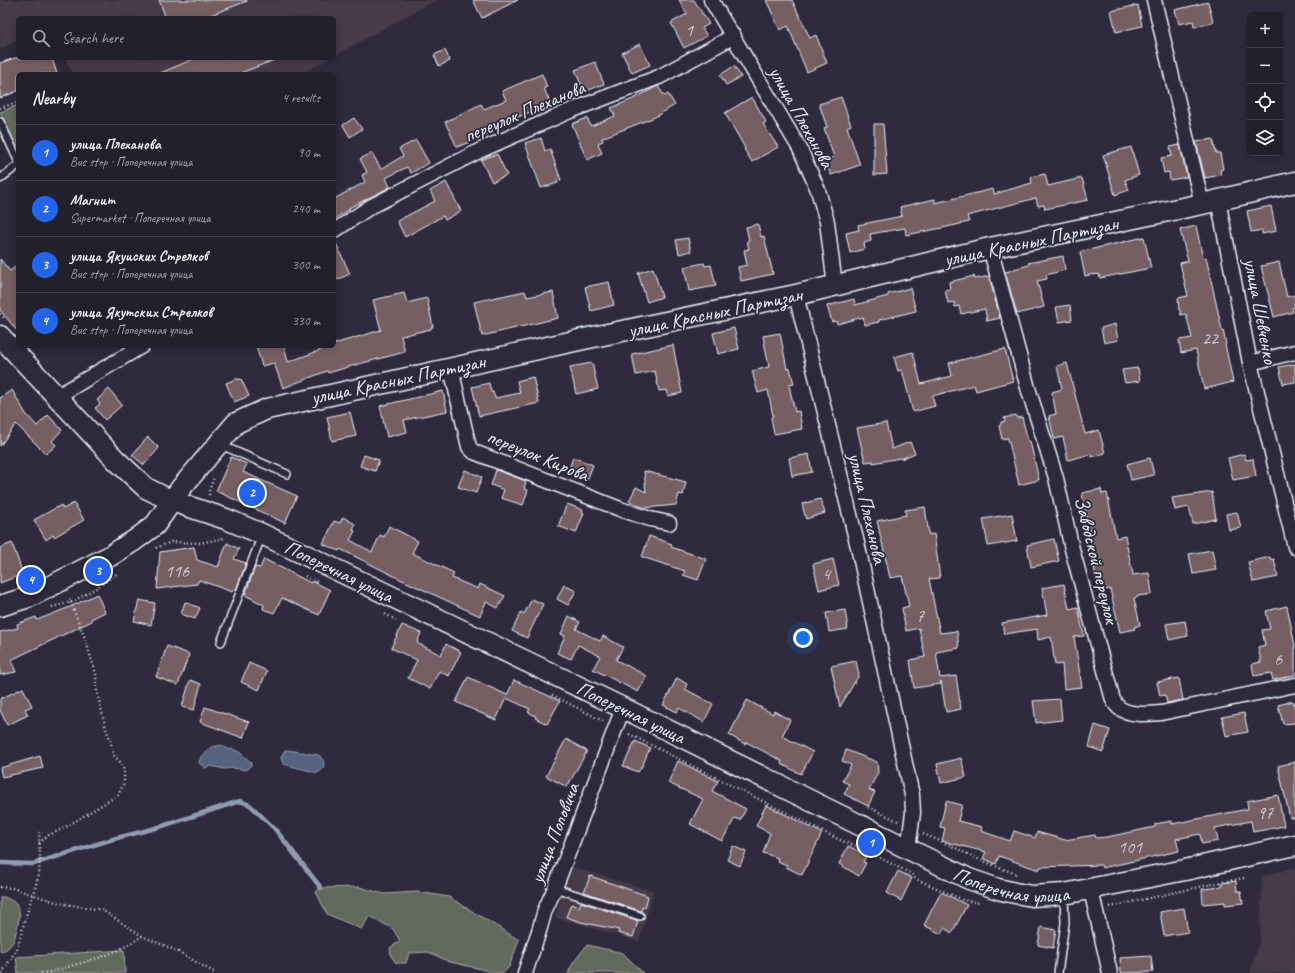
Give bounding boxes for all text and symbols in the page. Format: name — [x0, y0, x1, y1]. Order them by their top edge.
map controls — [1247, 12, 1283, 156]
button: + — [1247, 12, 1283, 48]
search box — [16, 16, 336, 60]
house number: 1 — [685, 19, 694, 41]
icon: search — [30, 27, 52, 49]
text: Search here — [62, 29, 123, 48]
button: − — [1247, 48, 1283, 84]
street label: улица Плеханова — [763, 61, 841, 174]
street label: переулок Плеханова — [460, 74, 590, 148]
button: locate — [1247, 84, 1283, 120]
text: Nearby — [32, 88, 75, 109]
text: 4 results — [282, 90, 320, 106]
button: layers — [1247, 120, 1283, 156]
text: улица Плеханова — [70, 135, 161, 154]
text: 1 — [42, 145, 48, 161]
text: 90 m — [298, 145, 320, 161]
text: Bus stop · Поперечная улица — [70, 154, 193, 170]
text: Магнит — [70, 191, 115, 210]
text: 2 — [42, 201, 48, 217]
text: 240 m — [292, 201, 320, 217]
text: Supermarket · Поперечная улица — [70, 210, 210, 226]
street label: улица Красных Партизан — [941, 210, 1122, 273]
text: улица Якуиских Стрелков — [70, 247, 208, 266]
street label: улица Шевченко — [1238, 255, 1283, 367]
text: 3 — [42, 257, 48, 273]
text: 300 m — [292, 257, 320, 273]
text: Bus stop · Поперечная улица — [70, 266, 193, 282]
street label: улица Красных Партизан — [625, 281, 806, 344]
text: улица Якутских Стрелков — [70, 303, 212, 322]
text: 4 — [42, 313, 48, 329]
text: 330 m — [292, 313, 320, 329]
text: Bus stop · Поперечная улица — [70, 322, 193, 338]
house number: 22 — [1202, 327, 1220, 349]
street label: улица Красных Партизан — [308, 348, 489, 411]
street label: переулок Кирова — [483, 424, 593, 488]
street label: улица Плеханова — [842, 449, 893, 567]
pin: 2 — [239, 478, 265, 508]
street label: Заводской переулок — [1069, 494, 1125, 628]
street label: Поперечная улица — [280, 534, 399, 609]
pin: 3 — [85, 556, 111, 586]
house number: 116 — [165, 560, 190, 582]
house number: 4 — [822, 563, 832, 585]
pin: 4 — [18, 565, 44, 595]
house number: 7 — [916, 605, 925, 627]
your location — [793, 628, 813, 648]
house number: 6 — [1274, 648, 1283, 670]
street label: Поперечная улица — [572, 675, 691, 750]
street label: улица Поповича — [524, 778, 585, 888]
house number: 97 — [1257, 802, 1274, 824]
pin: 1 — [858, 828, 884, 858]
house number: 101 — [1118, 836, 1143, 858]
street label: Поперечная улица — [949, 861, 1073, 909]

